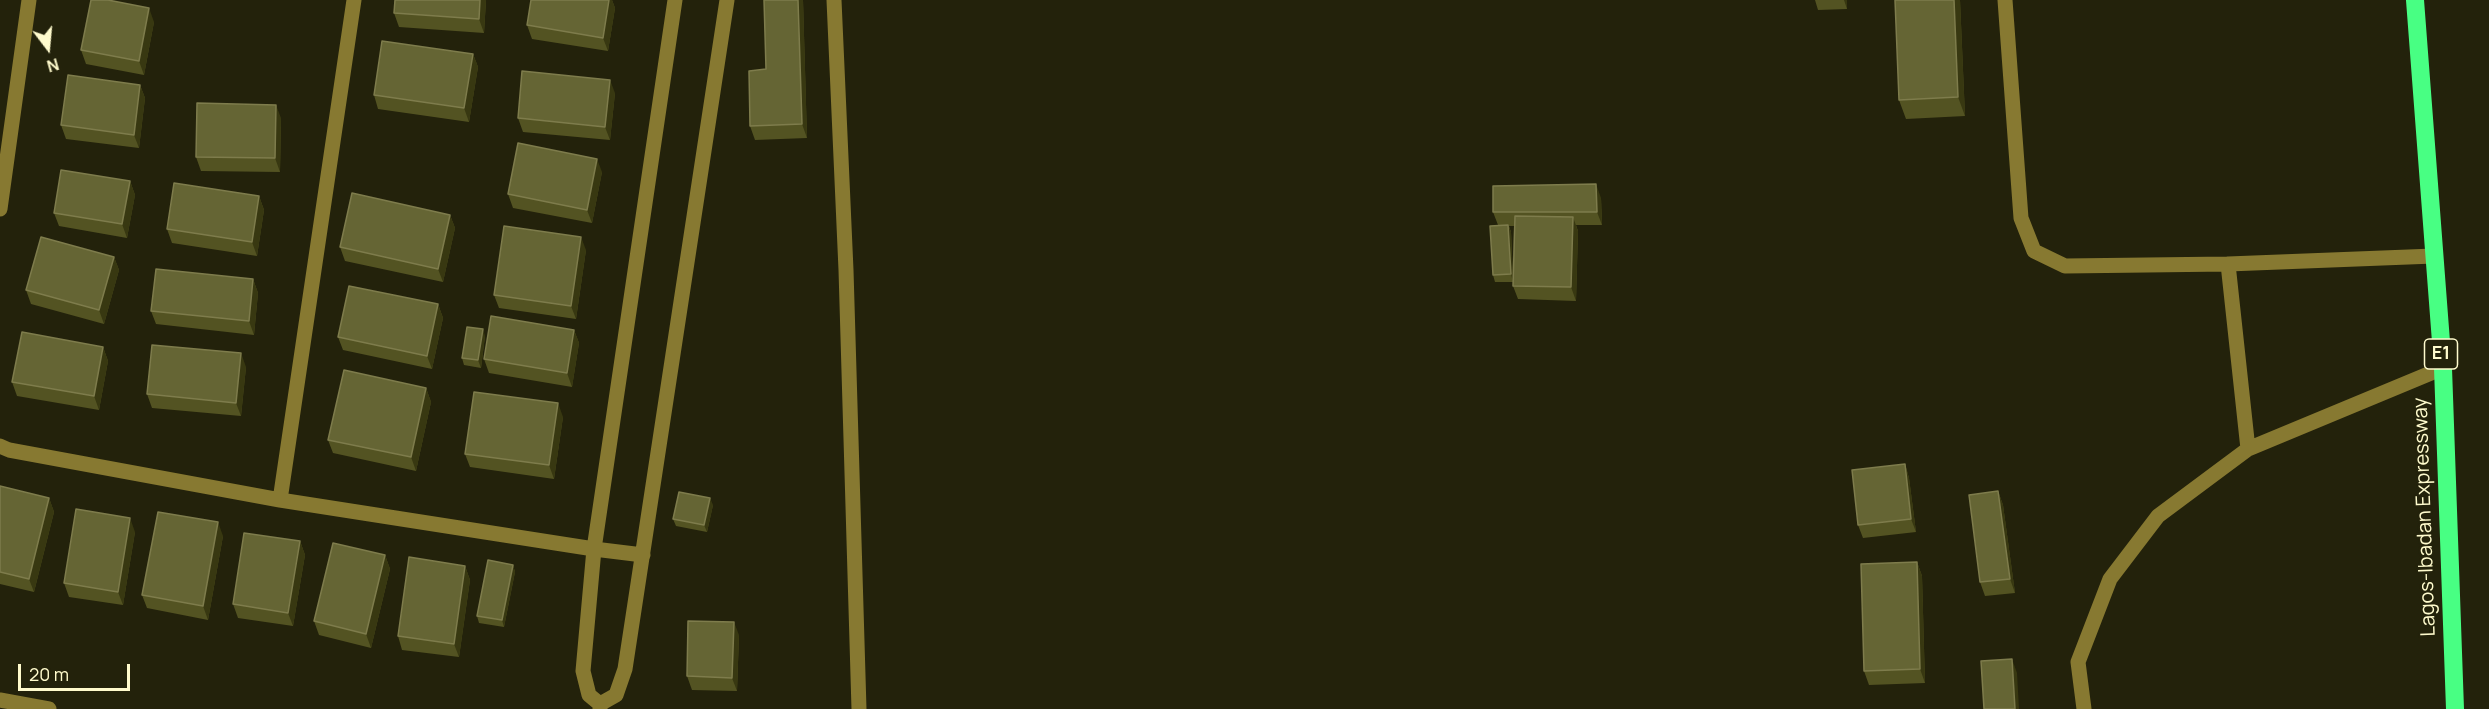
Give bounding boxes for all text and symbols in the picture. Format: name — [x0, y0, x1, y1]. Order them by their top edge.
north arrow — [18, 18, 78, 78]
text: N — [44, 53, 62, 77]
road number: E1 — [2424, 339, 2458, 369]
street label: Lagos-Ibadan Expressway — [2409, 397, 2441, 637]
scale bar — [21, 652, 134, 690]
text: 20 m — [29, 662, 69, 686]

